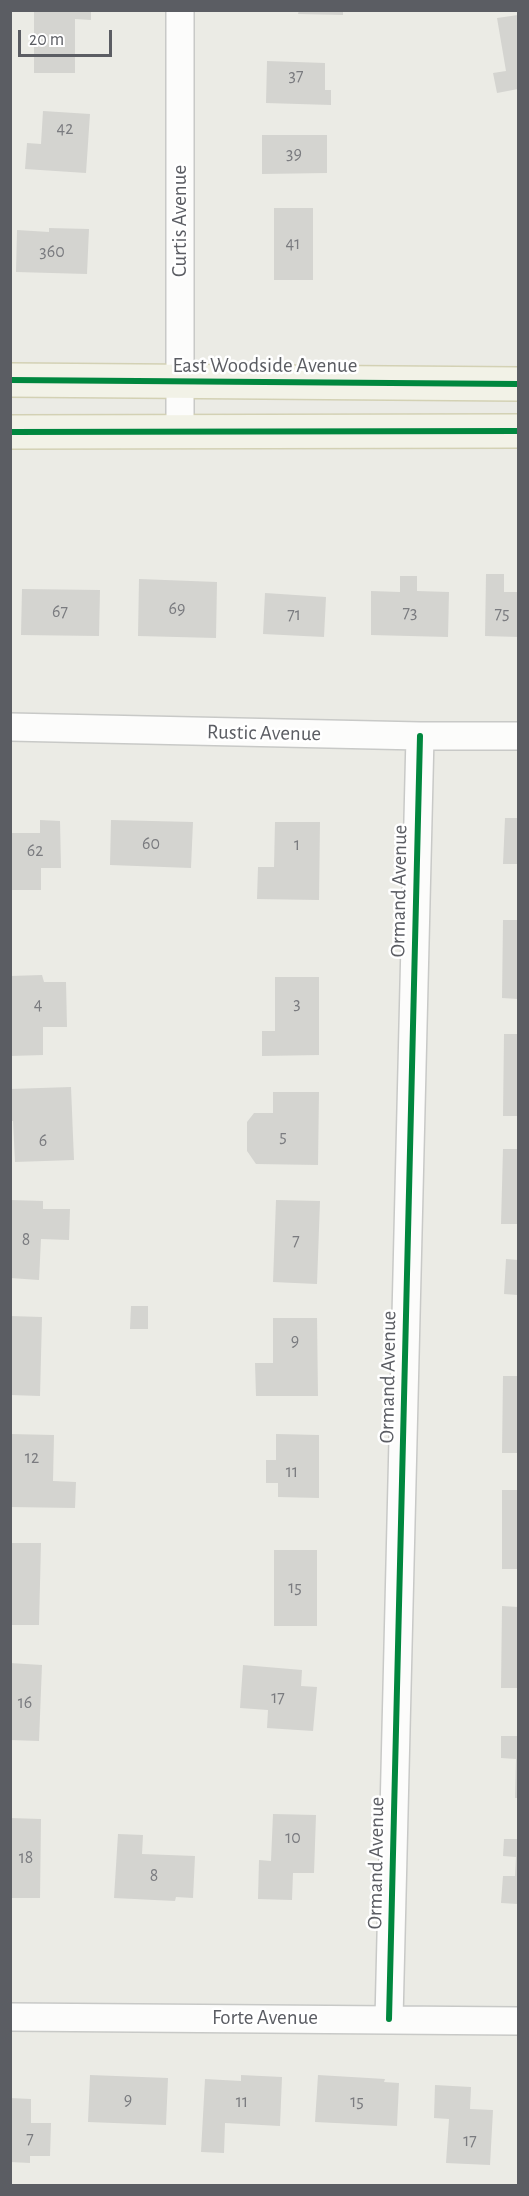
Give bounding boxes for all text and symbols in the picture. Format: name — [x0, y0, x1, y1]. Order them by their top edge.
scale bar — [21, 18, 116, 56]
text: 20 m — [29, 31, 64, 49]
house number: 37 — [289, 65, 303, 87]
house number: 42 — [57, 118, 73, 140]
house number: 39 — [286, 143, 302, 165]
street label: Curtis Avenue — [167, 165, 193, 277]
house number: 41 — [286, 233, 300, 255]
house number: 360 — [39, 241, 65, 263]
street label: East Woodside Avenue — [173, 353, 357, 379]
house number: 69 — [169, 598, 185, 620]
house number: 67 — [52, 601, 68, 623]
house number: 73 — [403, 602, 417, 624]
house number: 75 — [494, 603, 510, 625]
house number: 71 — [287, 604, 301, 626]
street label: Rustic Avenue — [207, 719, 321, 747]
street label: Ormand Avenue — [385, 824, 413, 958]
house number: 60 — [142, 833, 160, 855]
house number: 1 — [294, 834, 300, 856]
house number: 62 — [27, 840, 43, 862]
house number: 3 — [293, 993, 301, 1015]
house number: 4 — [34, 994, 42, 1016]
house number: 5 — [279, 1126, 287, 1148]
house number: 6 — [39, 1130, 47, 1152]
house number: 8 — [22, 1229, 30, 1251]
house number: 7 — [292, 1230, 300, 1252]
street label: Ormand Avenue — [374, 1310, 402, 1444]
house number: 9 — [291, 1330, 299, 1352]
house number: 12 — [25, 1447, 39, 1469]
house number: 11 — [286, 1461, 298, 1483]
house number: 15 — [288, 1577, 302, 1599]
house number: 17 — [271, 1687, 285, 1709]
house number: 16 — [18, 1692, 32, 1714]
street label: Ormand Avenue — [362, 1796, 390, 1930]
house number: 10 — [285, 1827, 301, 1849]
house number: 18 — [19, 1847, 33, 1869]
house number: 8 — [150, 1865, 158, 1887]
street label: Forte Avenue — [212, 2005, 318, 2031]
house number: 9 — [124, 2089, 132, 2111]
house number: 11 — [236, 2091, 248, 2113]
house number: 15 — [350, 2091, 364, 2113]
house number: 7 — [26, 2128, 34, 2150]
house number: 17 — [463, 2130, 477, 2152]

